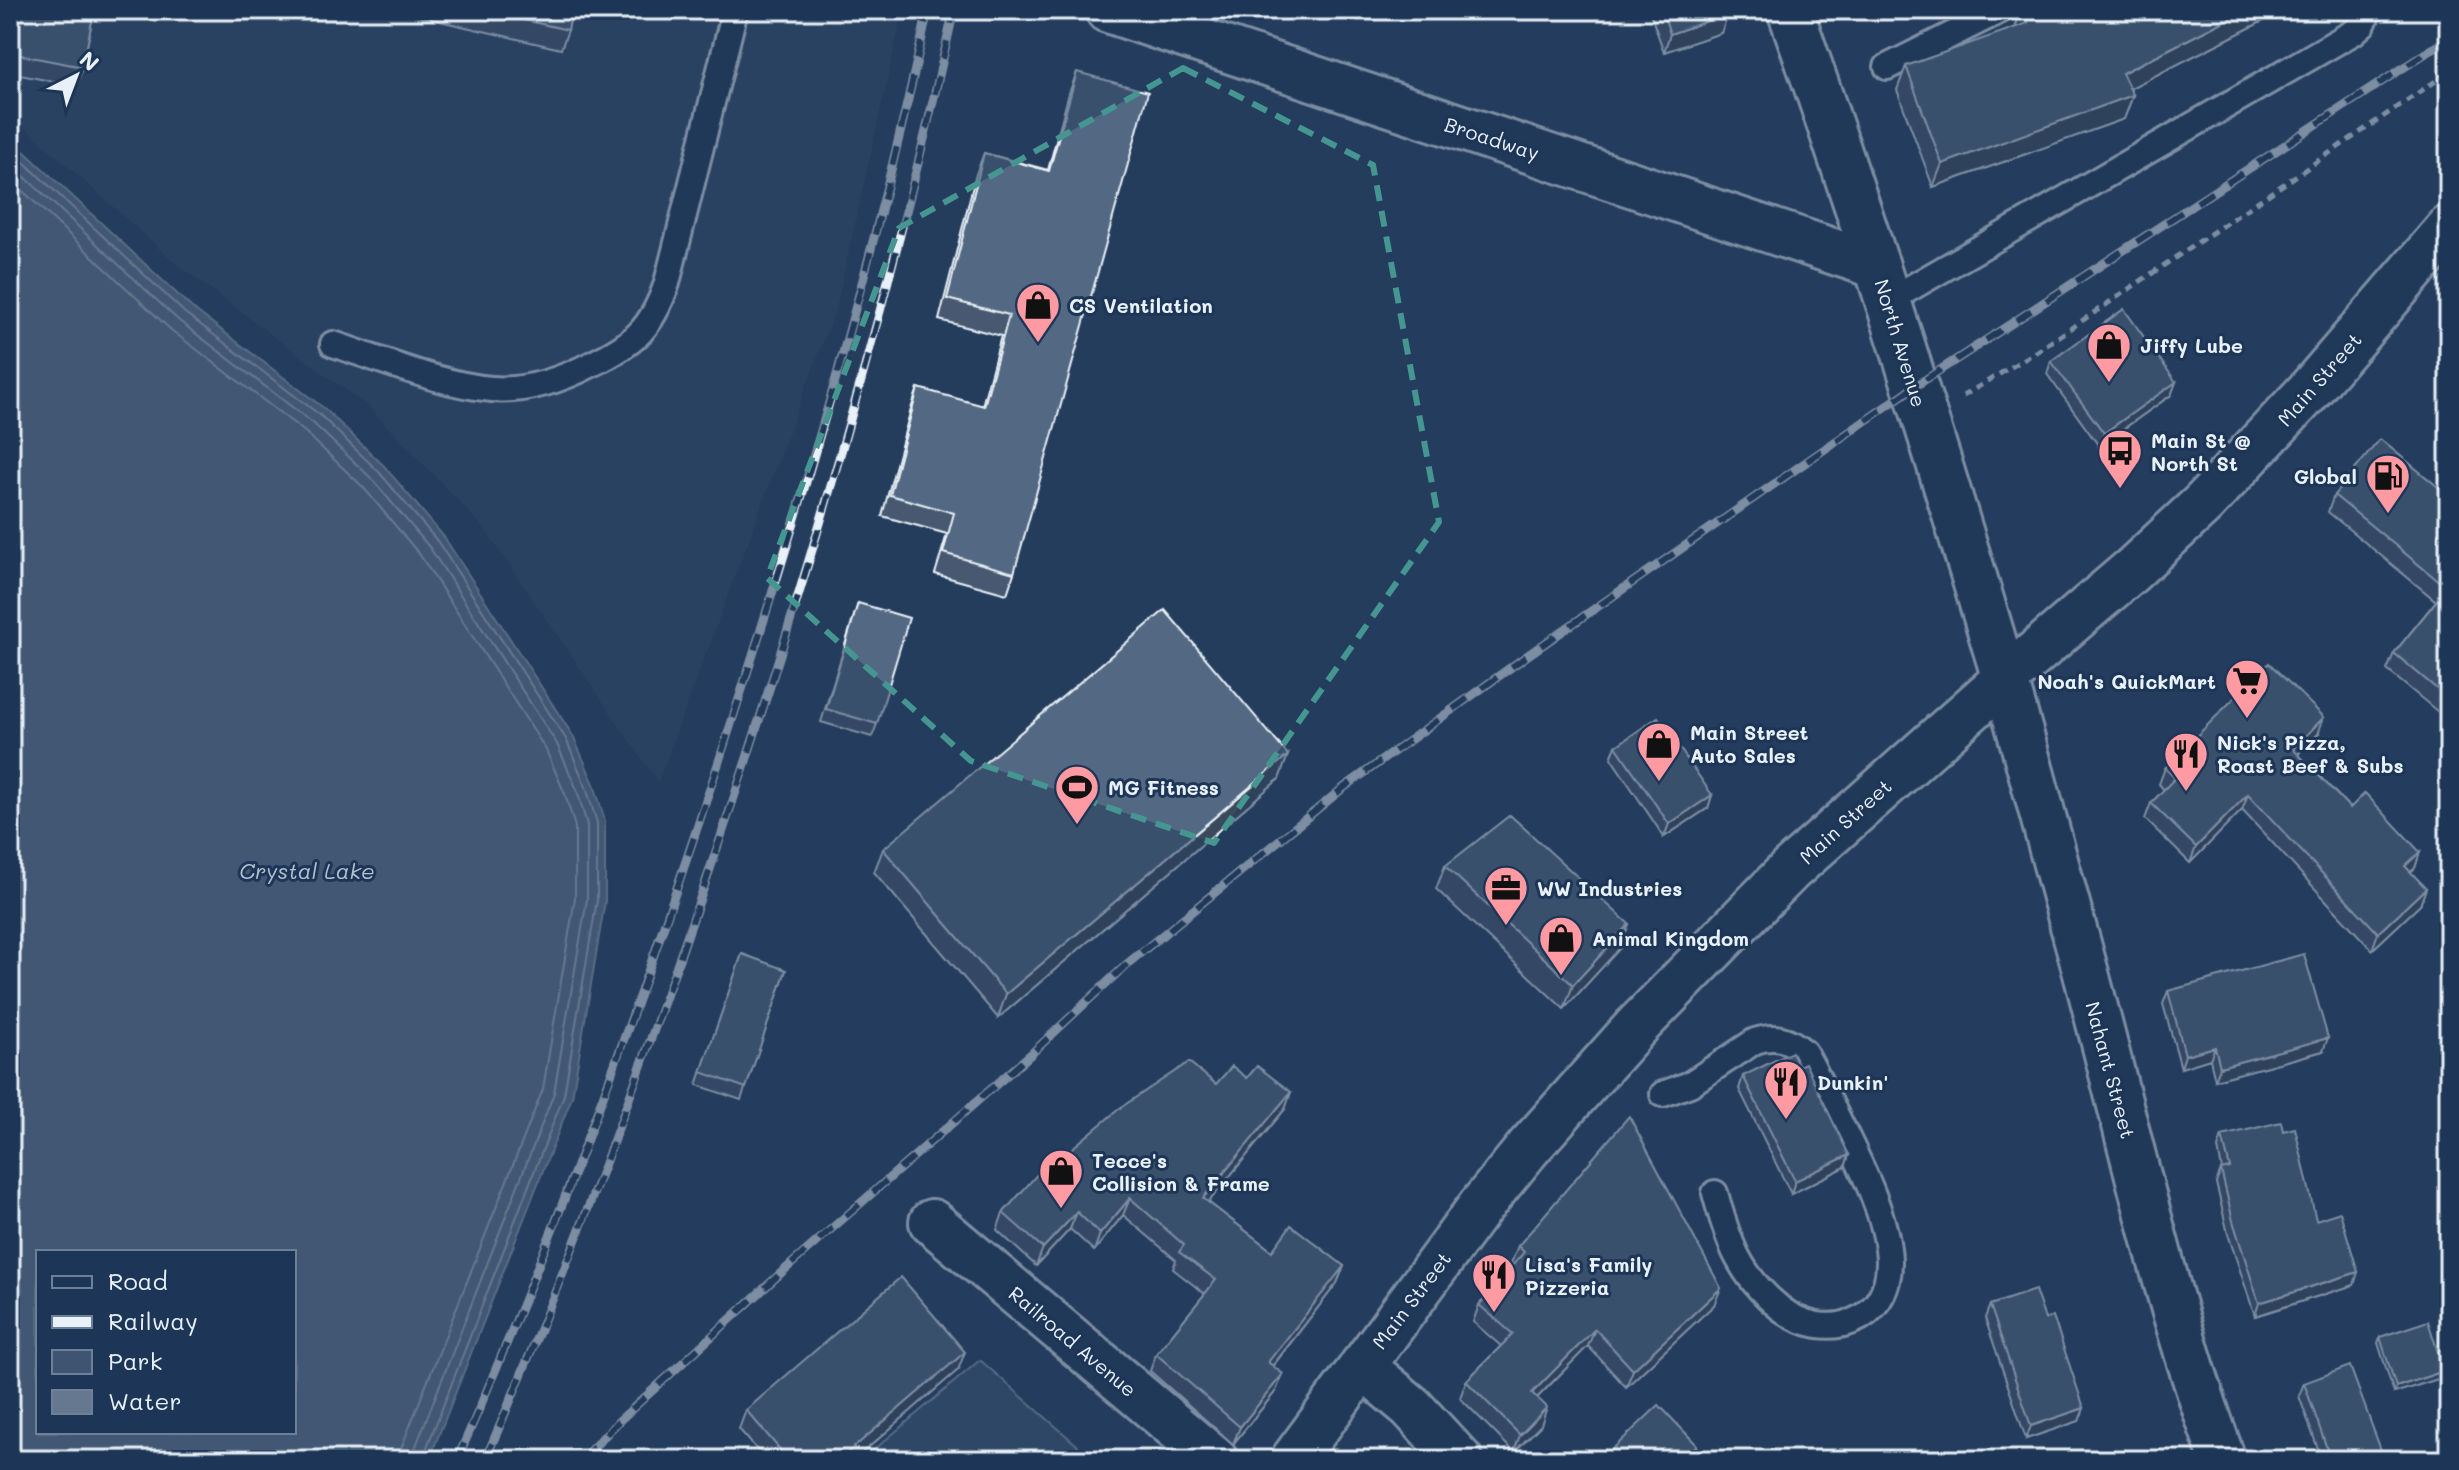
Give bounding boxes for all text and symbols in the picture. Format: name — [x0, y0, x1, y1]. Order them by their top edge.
north arrow — [36, 36, 116, 116]
text: N — [74, 44, 106, 77]
street label: Broadway — [1441, 111, 1543, 165]
street label: North Avenue — [1869, 276, 1933, 410]
shop icon: CS Ventilation — [1014, 281, 1062, 344]
place label: CS Ventilation — [1069, 292, 1213, 318]
shop icon: Jiffy Lube — [2085, 321, 2133, 384]
street label: Main Street — [2271, 327, 2367, 431]
place label: Jiffy Lube — [2140, 332, 2243, 358]
bus stop icon: Main St @ North St — [2096, 427, 2144, 490]
place label: Main St @ North St — [2151, 427, 2252, 476]
fuel station icon: Global — [2364, 452, 2412, 515]
place label: Global — [2294, 463, 2357, 489]
supermarket icon: Noah's QuickMart — [2223, 657, 2271, 720]
place label: Noah's QuickMart — [2037, 668, 2216, 694]
place label: Main Street Auto Sales — [1690, 719, 1809, 768]
shop icon: Main Street Auto Sales — [1635, 720, 1683, 783]
place label: Nick's Pizza, Roast Beef & Subs — [2217, 729, 2403, 778]
restaurant icon: Nick's Pizza, Roast Beef & Subs — [2162, 730, 2210, 793]
sports icon: MG Fitness — [1053, 763, 1101, 826]
street label: Main Street — [1793, 773, 1897, 869]
place label: MG Fitness — [1108, 774, 1219, 800]
water label: Crystal Lake — [239, 856, 375, 885]
office icon: WW Industries — [1482, 864, 1530, 927]
place label: WW Industries — [1537, 875, 1682, 901]
shop icon: Animal Kingdom — [1537, 914, 1585, 977]
place label: Animal Kingdom — [1592, 925, 1749, 951]
street label: Nahant Street — [2080, 999, 2142, 1141]
restaurant icon: Dunkin' — [1762, 1058, 1810, 1121]
place label: Dunkin' — [1817, 1069, 1889, 1095]
shop icon: Tecce's Collision & Frame — [1037, 1147, 1085, 1210]
place label: Tecce's Collision & Frame — [1092, 1147, 1270, 1196]
street label: Main Street — [1366, 1246, 1456, 1354]
legend — [36, 1250, 296, 1434]
restaurant icon: Lisa's Family Pizzeria — [1470, 1251, 1518, 1314]
place label: Lisa's Family Pizzeria — [1525, 1251, 1652, 1300]
text: Road — [108, 1265, 168, 1296]
street label: Railroad Avenue — [1004, 1280, 1142, 1402]
text: Railway — [108, 1305, 198, 1336]
text: Park — [108, 1345, 162, 1376]
text: Water — [108, 1385, 182, 1416]

